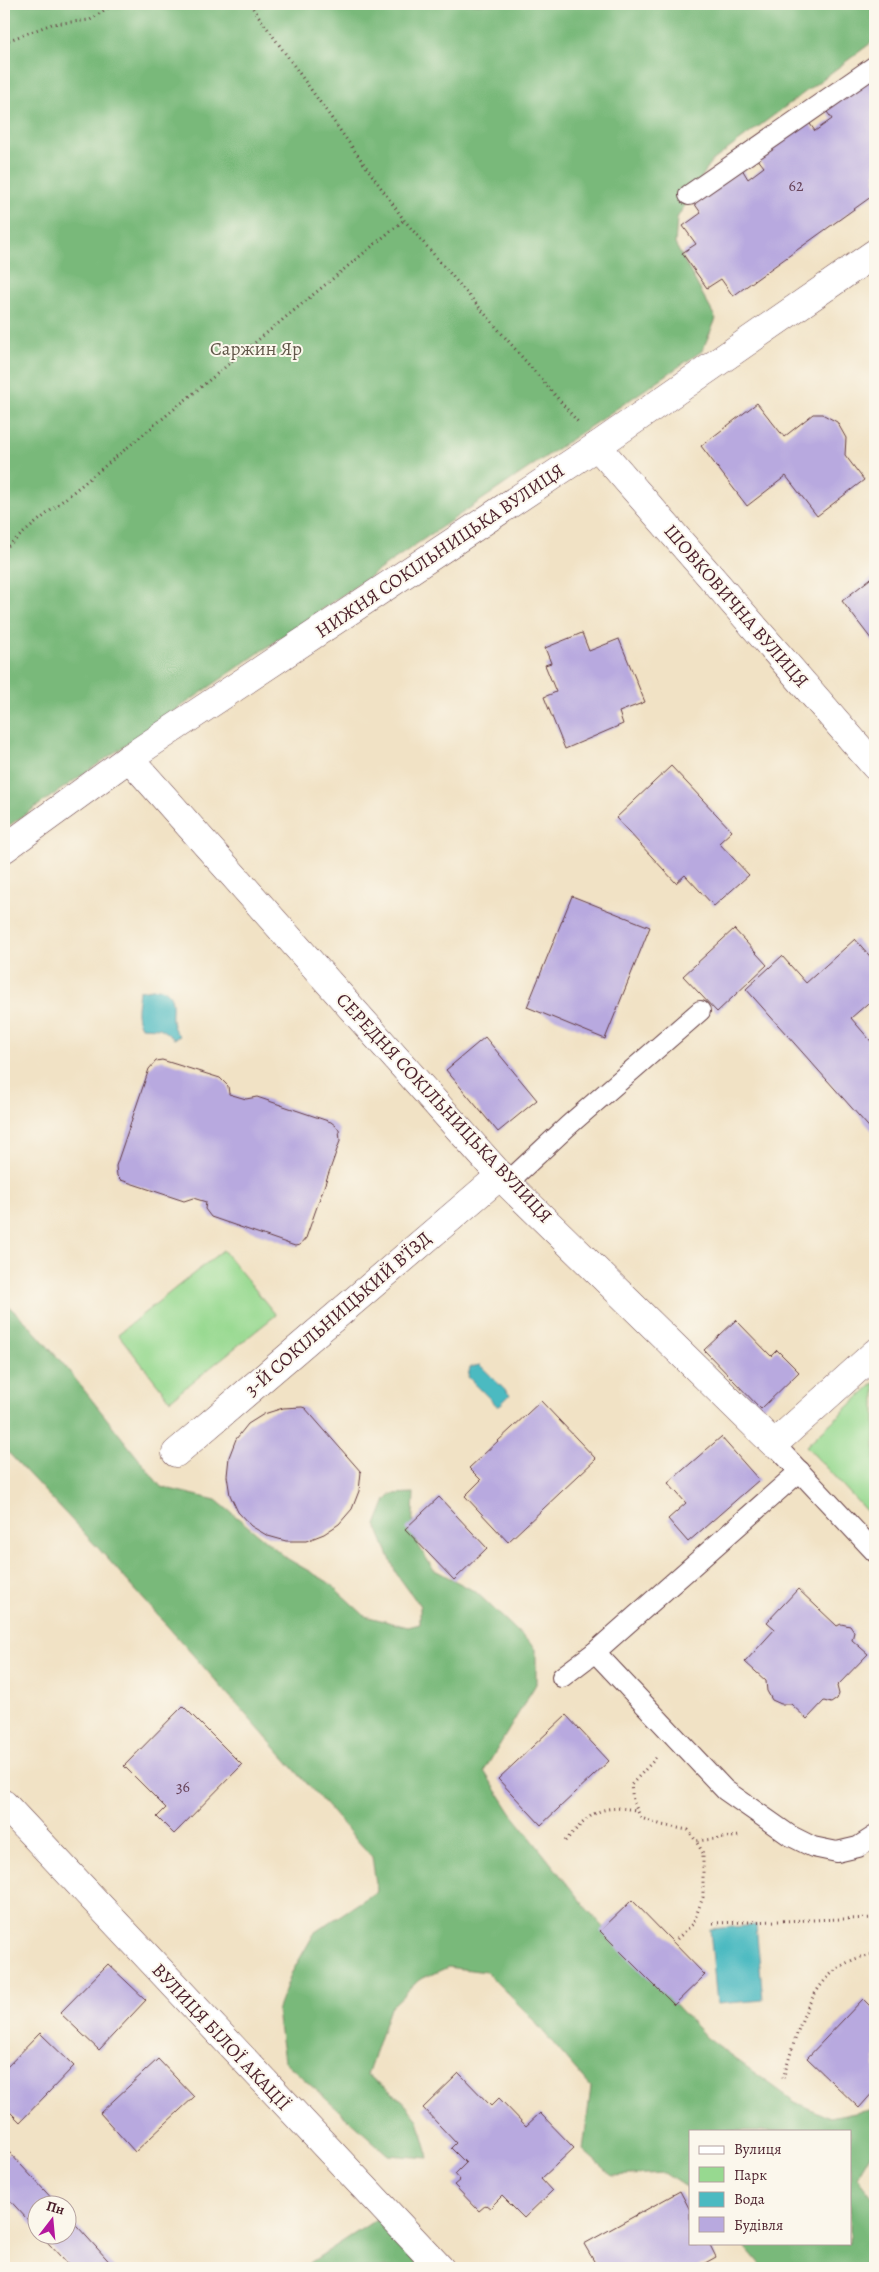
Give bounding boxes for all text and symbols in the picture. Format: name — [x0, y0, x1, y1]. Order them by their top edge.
house number: 62 — [789, 175, 804, 197]
park label: Саржин Яр — [210, 336, 302, 362]
street label: НИЖНЯ СОКІЛЬНИЦЬКА ВУЛИЦЯ — [310, 458, 570, 644]
street label: ШОВКОВИЧНА ВУЛИЦЯ — [658, 519, 814, 693]
street label: СЕРЕДНЯ СОКІЛЬНИЦЬКА ВУЛИЦЯ — [330, 987, 558, 1229]
street label: 3-Й СОКІЛЬНИЦЬКИЙ В’ЇЗД — [239, 1226, 437, 1402]
house number: 36 — [176, 1776, 190, 1798]
street label: ВУЛИЦЯ БІЛОЇ АКАЦІЇ — [146, 1958, 296, 2116]
legend — [689, 2130, 852, 2244]
text: Вулиця — [734, 2139, 781, 2159]
text: Парк — [734, 2165, 767, 2185]
text: Вода — [734, 2189, 765, 2209]
north arrow — [28, 2194, 78, 2244]
text: Пн — [44, 2196, 67, 2220]
text: Будівля — [734, 2215, 783, 2235]

